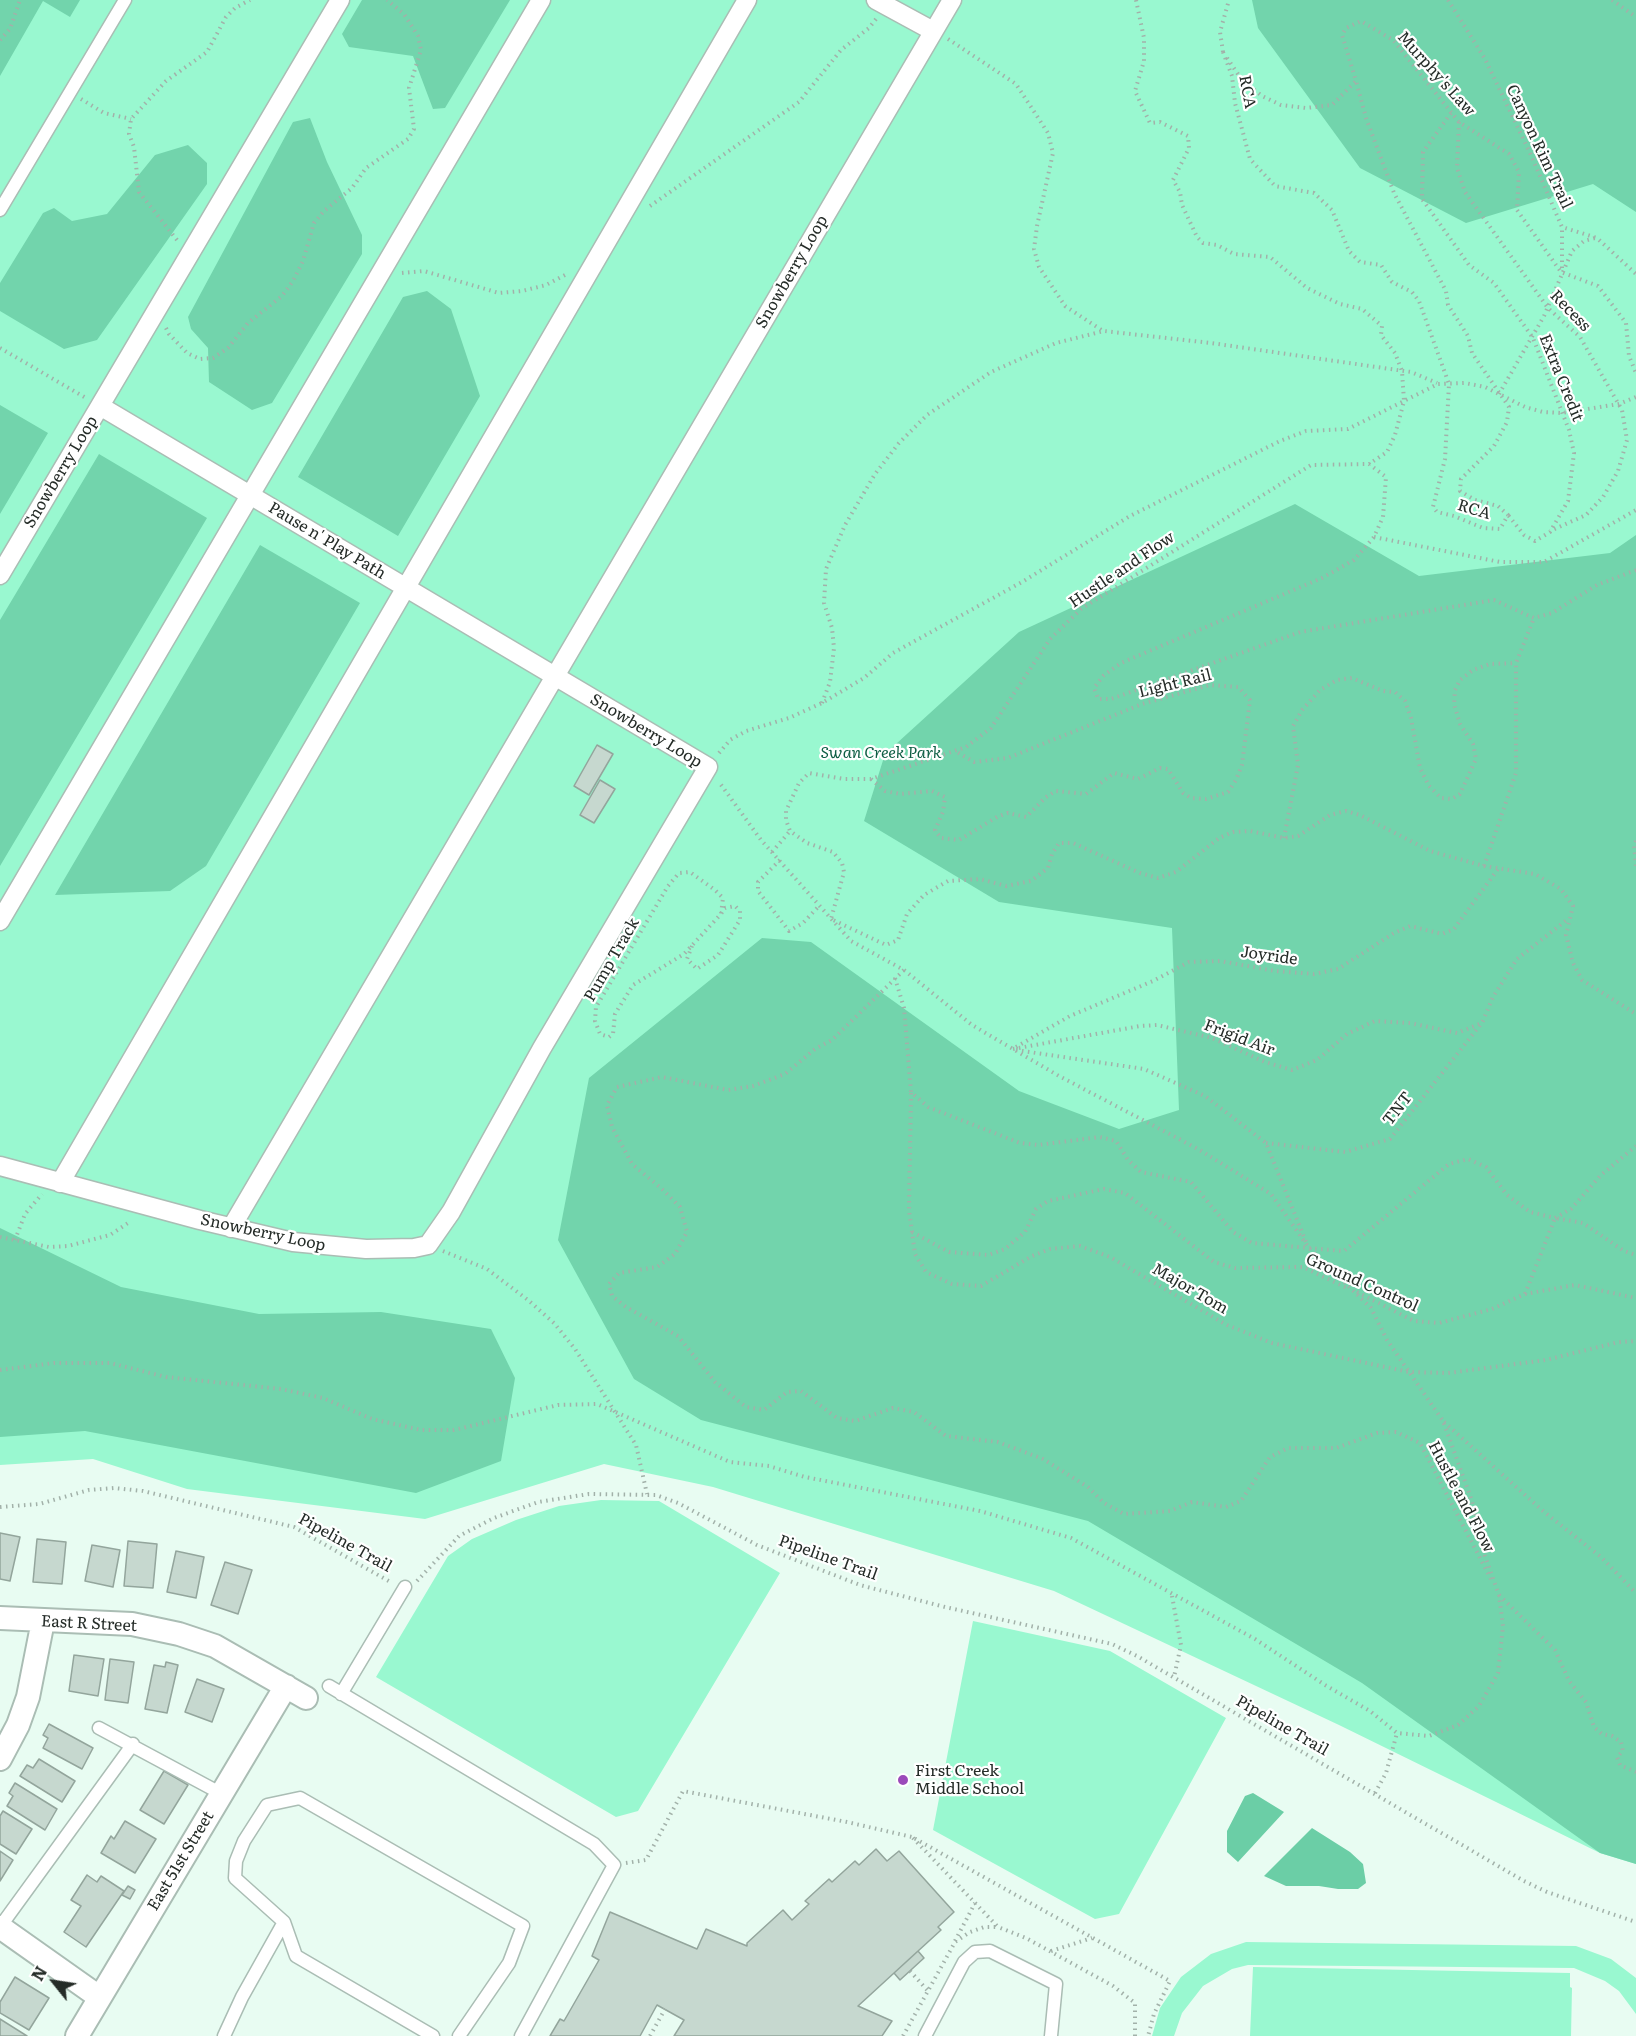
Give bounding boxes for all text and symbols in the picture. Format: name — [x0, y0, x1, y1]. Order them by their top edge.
street label: Murphy's Law — [1393, 28, 1479, 120]
street label: RCA — [1234, 74, 1260, 110]
street label: Canyon Rim Trail — [1502, 82, 1576, 212]
street label: Snowberry Loop — [752, 212, 832, 332]
street label: Recess — [1546, 286, 1594, 336]
street label: Extra Credit — [1535, 331, 1587, 425]
street label: Snowberry Loop — [20, 413, 102, 531]
street label: RCA — [1455, 496, 1493, 524]
street label: Pause n' Play Path — [265, 498, 389, 584]
street label: Hustle and Flow — [1066, 528, 1178, 612]
street label: Light Rail — [1136, 666, 1214, 702]
street label: Snowberry Loop — [587, 690, 705, 772]
park label: Swan Creek Park — [820, 743, 942, 763]
street label: Pump Track — [580, 915, 644, 1005]
street label: Joyride — [1239, 942, 1299, 970]
street label: Frigid Air — [1201, 1016, 1277, 1060]
street label: TNT — [1379, 1089, 1417, 1129]
street label: Snowberry Loop — [199, 1210, 327, 1256]
street label: Ground Control — [1303, 1250, 1421, 1316]
street label: Major Tom — [1149, 1260, 1231, 1318]
street label: Hustle and Flow — [1424, 1438, 1498, 1556]
street label: Pipeline Trail — [295, 1509, 395, 1577]
street label: Pipeline Trail — [776, 1531, 880, 1585]
street label: East R Street — [41, 1612, 137, 1636]
street label: Pipeline Trail — [1232, 1692, 1332, 1760]
place label: First Creek Middle School — [915, 1761, 1024, 1799]
marker: First Creek Middle School — [896, 1773, 910, 1787]
street label: East 51st Street — [144, 1808, 218, 1914]
north arrow — [24, 1952, 84, 2012]
text: N — [25, 1961, 52, 1985]

